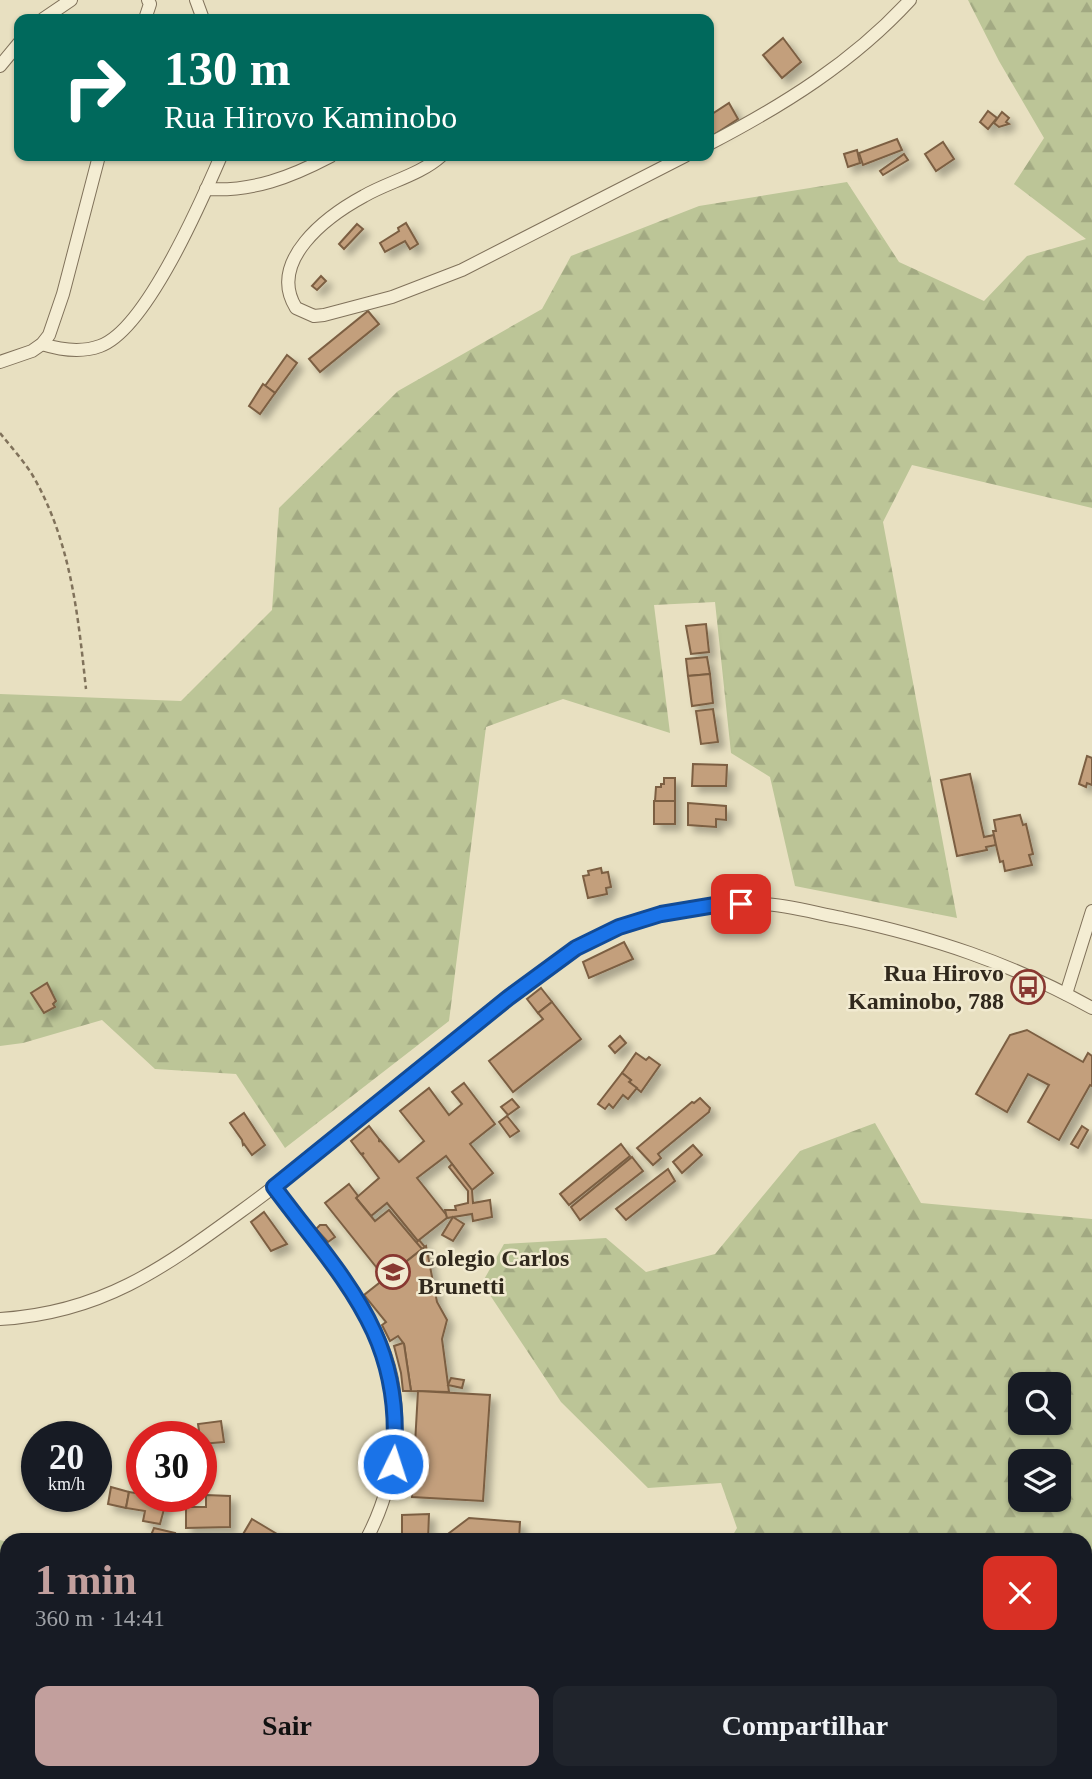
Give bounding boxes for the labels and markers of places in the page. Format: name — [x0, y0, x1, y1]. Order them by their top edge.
pin — [711, 874, 771, 934]
place label: Rua Hirovo Kaminobo, 788 — [848, 960, 1004, 1014]
bus stop icon: Rua Hirovo Kaminobo, 788 — [1009, 968, 1047, 1006]
place label: Colegio Carlos Brunetti — [418, 1245, 569, 1299]
school or university icon: Colegio Carlos Brunetti — [374, 1253, 412, 1291]

